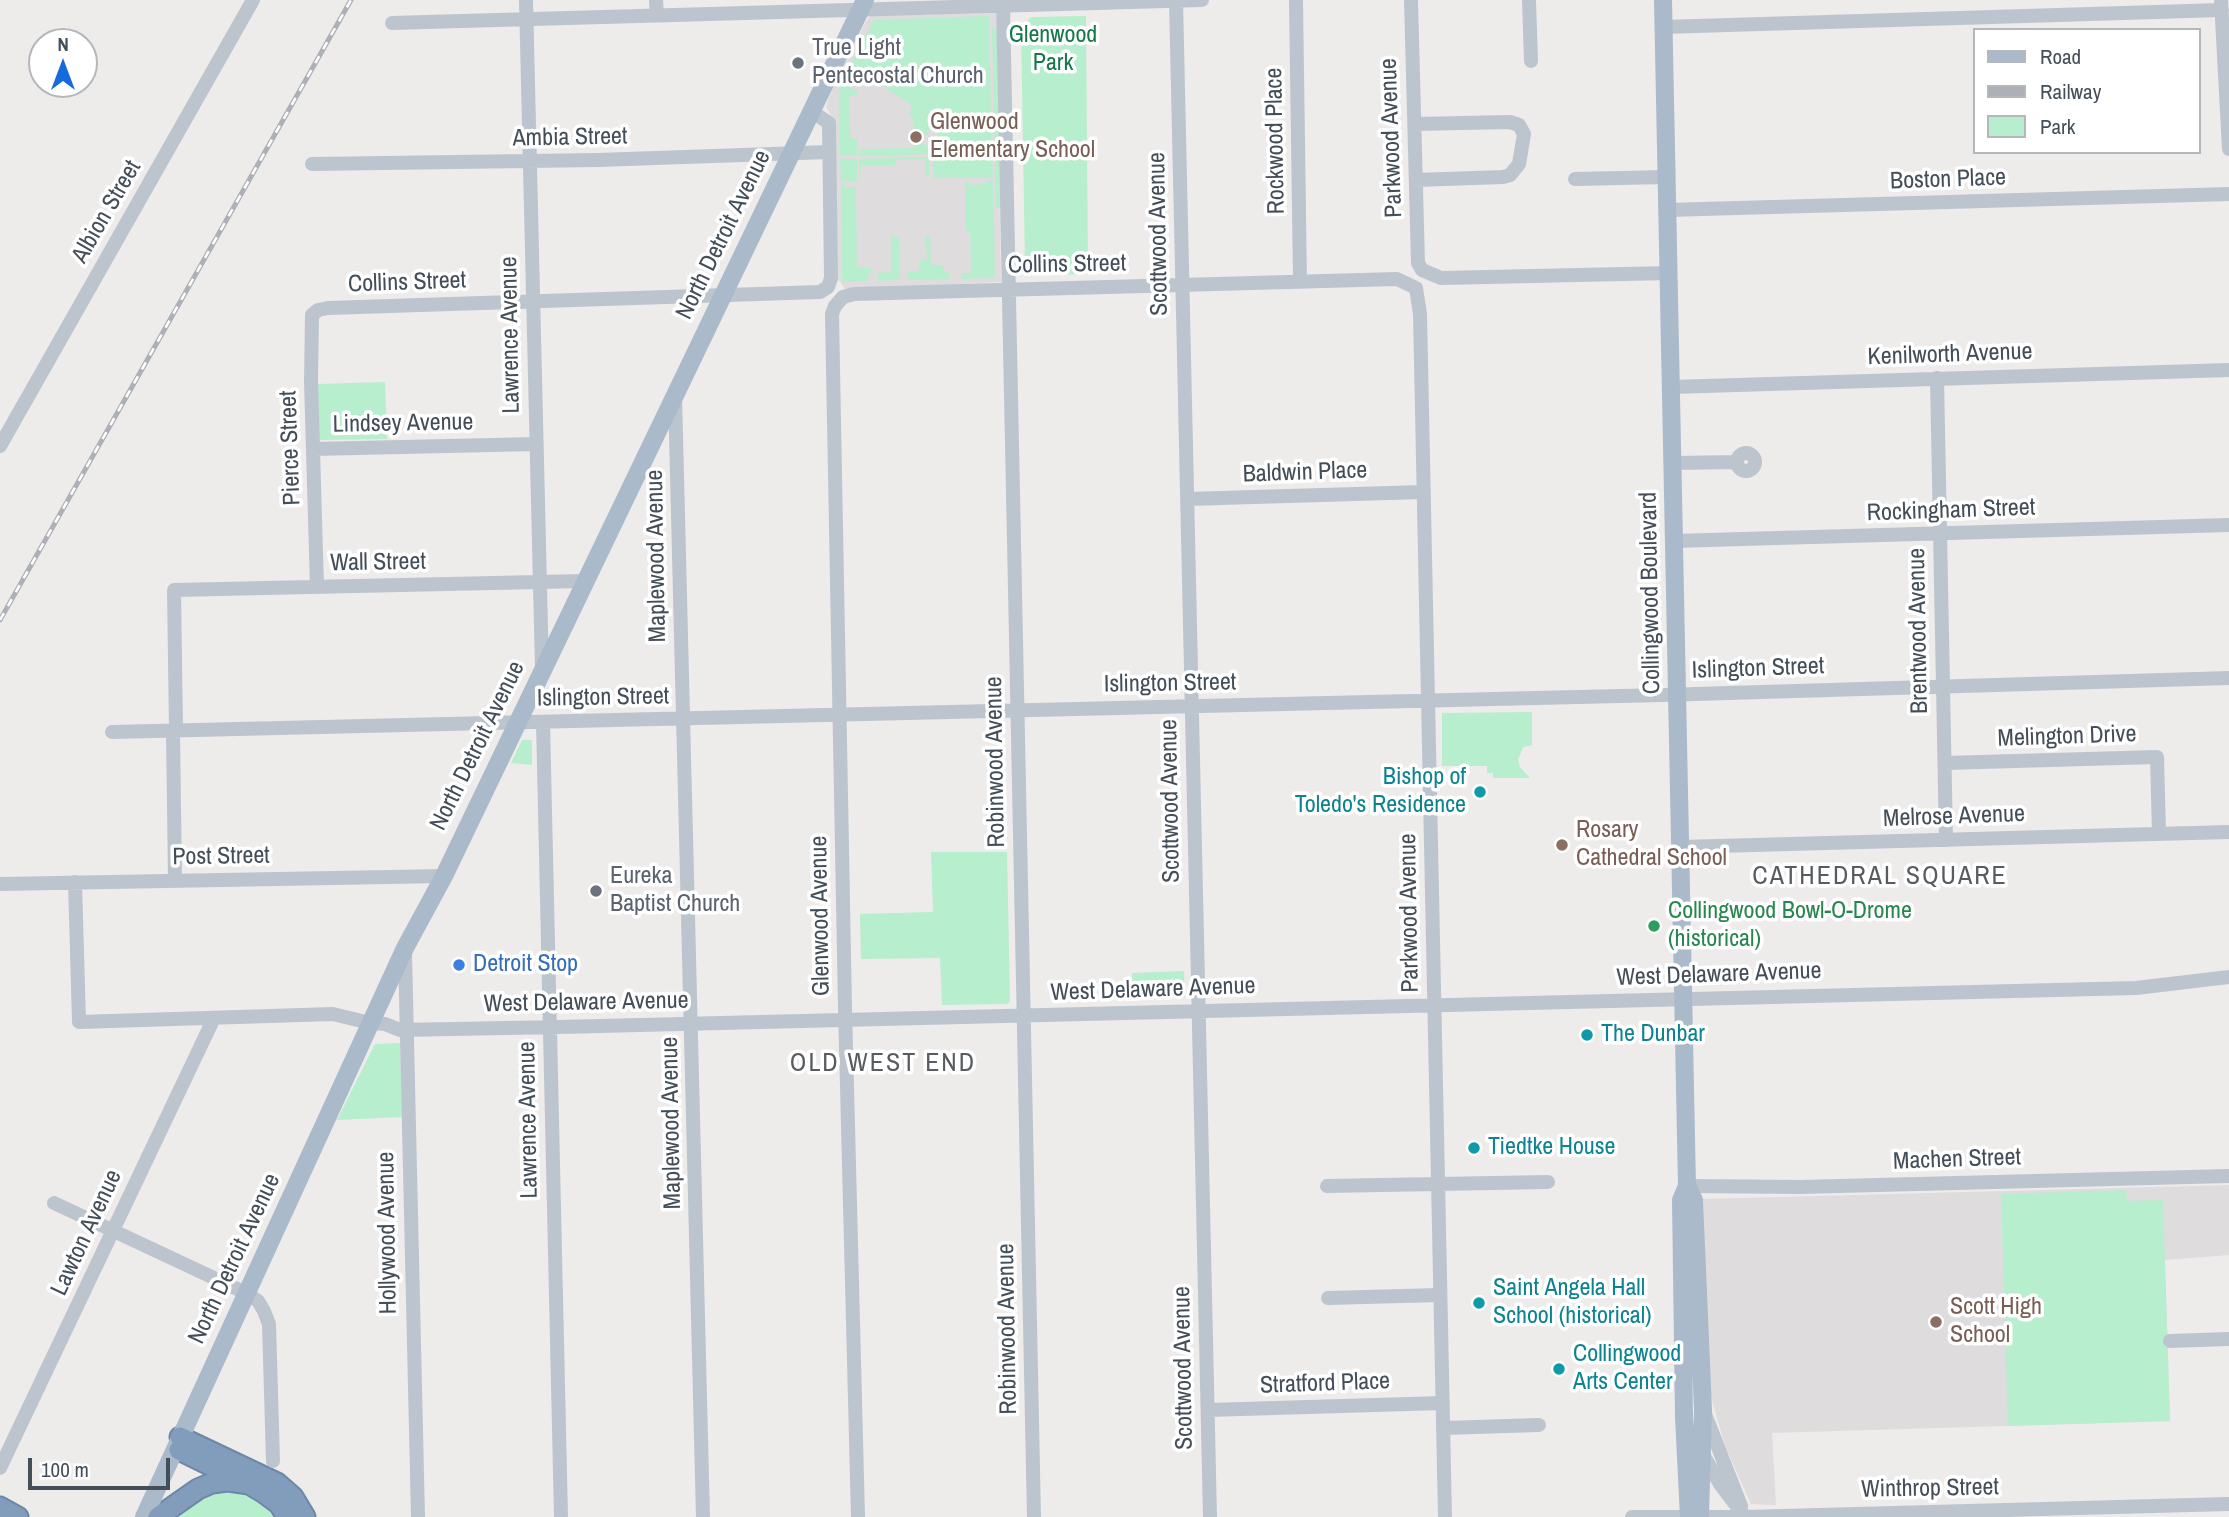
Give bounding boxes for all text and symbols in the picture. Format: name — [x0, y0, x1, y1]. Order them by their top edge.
park label: Glenwood Park — [1009, 22, 1097, 78]
north arrow — [28, 28, 98, 98]
legend — [1974, 28, 2201, 154]
text: N — [57, 31, 69, 57]
place label: True Light Pentecostal Church — [812, 35, 984, 91]
text: Road — [2040, 42, 2081, 71]
marker: True Light Pentecostal Church — [790, 55, 806, 71]
street label: Parkwood Avenue — [1375, 58, 1409, 218]
street label: Rockwood Place — [1260, 67, 1292, 215]
text: Railway — [2040, 77, 2101, 106]
place label: Glenwood Elementary School — [930, 109, 1095, 165]
text: Park — [2040, 112, 2075, 141]
street label: Ambia Street — [512, 123, 628, 153]
marker: Glenwood Elementary School — [908, 129, 924, 145]
street label: North Detroit Avenue — [671, 146, 777, 324]
street label: Scottwood Avenue — [1143, 152, 1175, 316]
street label: Albion Street — [66, 156, 148, 268]
street label: Boston Place — [1890, 164, 2006, 196]
street label: Collins Street — [1008, 250, 1126, 280]
street label: Lawrence Avenue — [495, 256, 527, 414]
street label: Collins Street — [347, 267, 467, 299]
street label: Kenilworth Avenue — [1867, 338, 2033, 372]
street label: Pierce Street — [275, 390, 307, 506]
street label: Lindsey Avenue — [332, 408, 474, 440]
street label: Baldwin Place — [1242, 456, 1368, 490]
street label: Maplewood Avenue — [641, 470, 673, 642]
street label: Collingwood Boulevard — [1635, 492, 1667, 694]
street label: Rockingham Street — [1866, 494, 2036, 528]
street label: Wall Street — [330, 548, 426, 578]
street label: Brentwood Avenue — [1903, 548, 1935, 714]
street label: Islington Street — [1691, 652, 1825, 686]
street label: North Detroit Avenue — [425, 657, 531, 835]
street label: Islington Street — [1104, 668, 1236, 700]
street label: Robinwood Avenue — [980, 676, 1012, 848]
street label: Islington Street — [537, 682, 669, 714]
street label: Scottwood Avenue — [1155, 719, 1187, 883]
street label: Melington Drive — [1997, 720, 2137, 754]
place label: Bishop of Toledo's Residence — [1295, 764, 1466, 820]
marker: Bishop of Toledo's Residence — [1472, 784, 1488, 800]
street label: Melrose Avenue — [1883, 800, 2025, 834]
place label: Rosary Cathedral School — [1576, 817, 1727, 873]
street label: Parkwood Avenue — [1394, 833, 1426, 993]
street label: Glenwood Avenue — [805, 836, 837, 996]
marker: Rosary Cathedral School — [1554, 837, 1570, 853]
street label: Post Street — [172, 842, 270, 872]
district label: CATHEDRAL SQUARE — [1754, 861, 2006, 893]
place label: Eureka Baptist Church — [610, 863, 740, 919]
marker: Eureka Baptist Church — [588, 883, 604, 899]
place label: Collingwood Bowl-O-Drome (historical) — [1668, 898, 1912, 954]
marker: Collingwood Bowl-O-Drome (historical) — [1646, 918, 1662, 934]
place label: Detroit Stop — [473, 951, 578, 979]
marker: Detroit Stop — [451, 957, 467, 973]
street label: West Delaware Avenue — [1616, 957, 1822, 993]
street label: West Delaware Avenue — [1050, 972, 1256, 1008]
street label: West Delaware Avenue — [483, 987, 689, 1019]
place label: The Dunbar — [1601, 1021, 1705, 1049]
marker: The Dunbar — [1579, 1027, 1595, 1043]
street label: Maplewood Avenue — [656, 1037, 688, 1209]
street label: Lawrence Avenue — [513, 1041, 545, 1199]
district label: OLD WEST END — [791, 1048, 975, 1080]
place label: Tiedtke House — [1488, 1134, 1616, 1162]
marker: Tiedtke House — [1466, 1140, 1482, 1156]
street label: Machen Street — [1893, 1143, 2021, 1177]
street label: Hollywood Avenue — [372, 1151, 404, 1315]
street label: Lawton Avenue — [45, 1166, 129, 1300]
street label: North Detroit Avenue — [183, 1169, 287, 1349]
street label: Robinwood Avenue — [992, 1243, 1024, 1415]
place label: Saint Angela Hall School (historical) — [1493, 1275, 1652, 1331]
street label: Scottwood Avenue — [1168, 1286, 1200, 1450]
place label: Scott High School — [1950, 1294, 2042, 1350]
marker: Saint Angela Hall School (historical) — [1471, 1295, 1487, 1311]
marker: Scott High School — [1928, 1314, 1944, 1330]
place label: Collingwood Arts Center — [1573, 1341, 1681, 1397]
marker: Collingwood Arts Center — [1551, 1361, 1567, 1377]
street label: Stratford Place — [1259, 1367, 1391, 1401]
scale bar — [32, 1444, 173, 1488]
text: 100 m — [41, 1455, 89, 1484]
street label: Winthrop Street — [1861, 1473, 1999, 1505]

